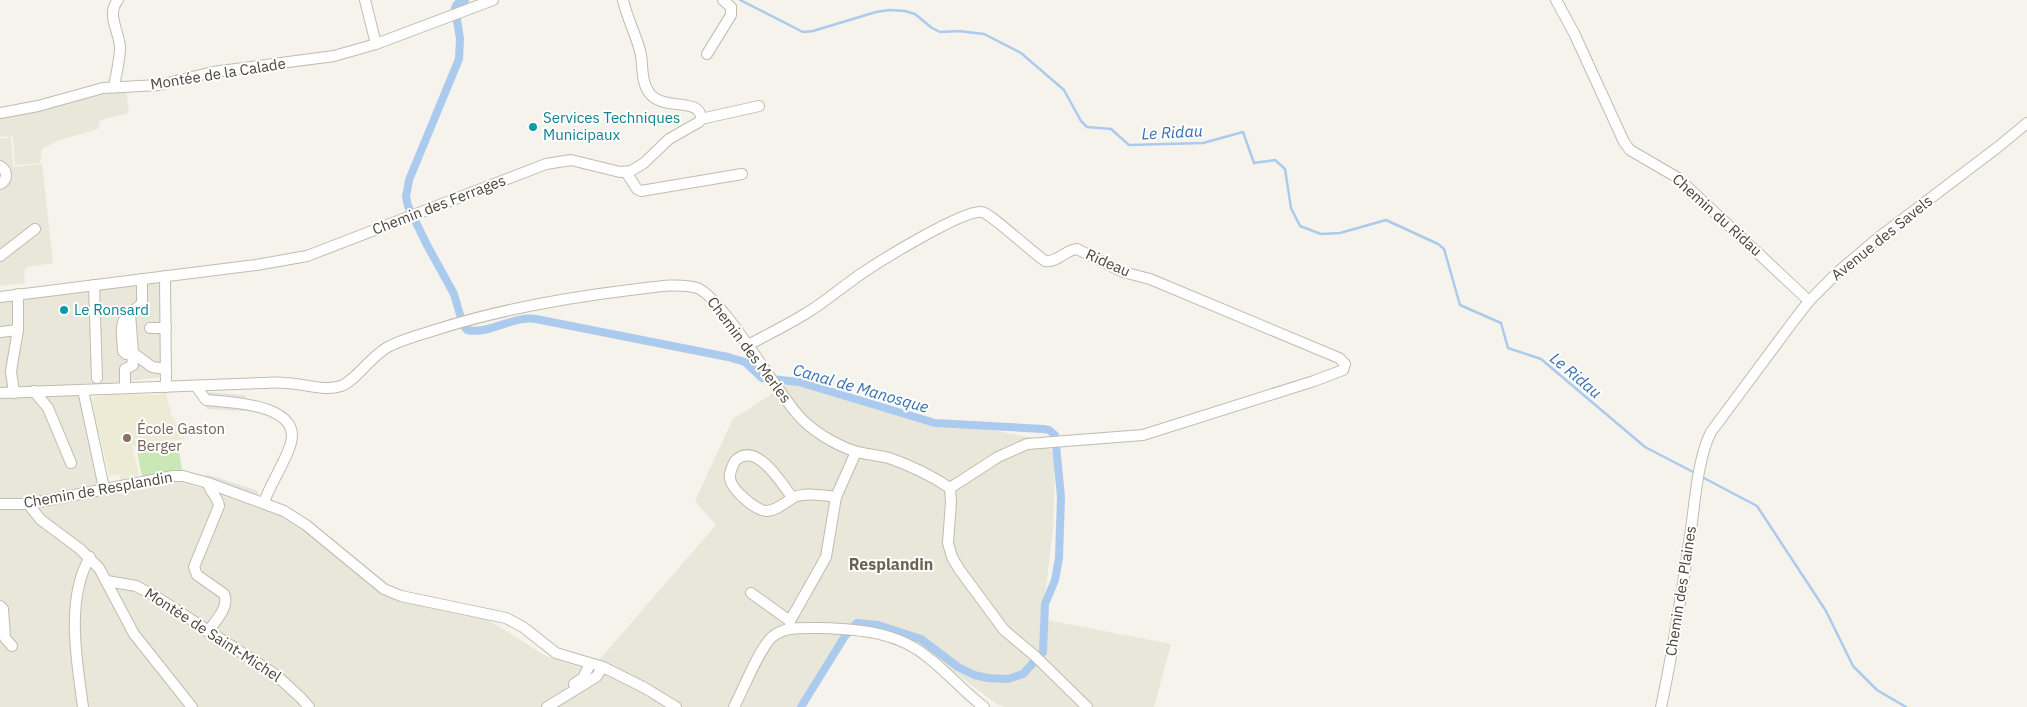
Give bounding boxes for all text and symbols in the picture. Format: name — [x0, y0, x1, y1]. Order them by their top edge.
street label: Montée de la Calade — [149, 53, 287, 94]
place label: Services Techniques Municipaux — [543, 108, 680, 144]
water label: Le Ridau — [1141, 120, 1203, 144]
marker: Services Techniques Municipaux — [527, 121, 539, 133]
street label: Chemin du Ridau — [1668, 169, 1766, 260]
street label: Chemin des Ferrages — [369, 170, 508, 239]
street label: Avenue des Savels — [1827, 191, 1936, 284]
street label: Rideau — [1083, 244, 1133, 281]
street label: Chemin des Merles — [703, 293, 796, 407]
place label: Le Ronsard — [74, 300, 149, 319]
marker: Le Ronsard — [58, 304, 70, 316]
water label: Le Ridau — [1546, 348, 1606, 402]
water label: Canal de Manosque — [791, 359, 931, 417]
place label: École Gaston Berger — [137, 419, 225, 455]
marker: École Gaston Berger — [121, 432, 133, 444]
street label: Chemin de Resplandin — [22, 467, 174, 512]
street label: Chemin des Plaines — [1661, 524, 1700, 657]
district label: Resplandin — [849, 554, 933, 574]
street label: Montée de Saint-Michel — [141, 583, 285, 686]

